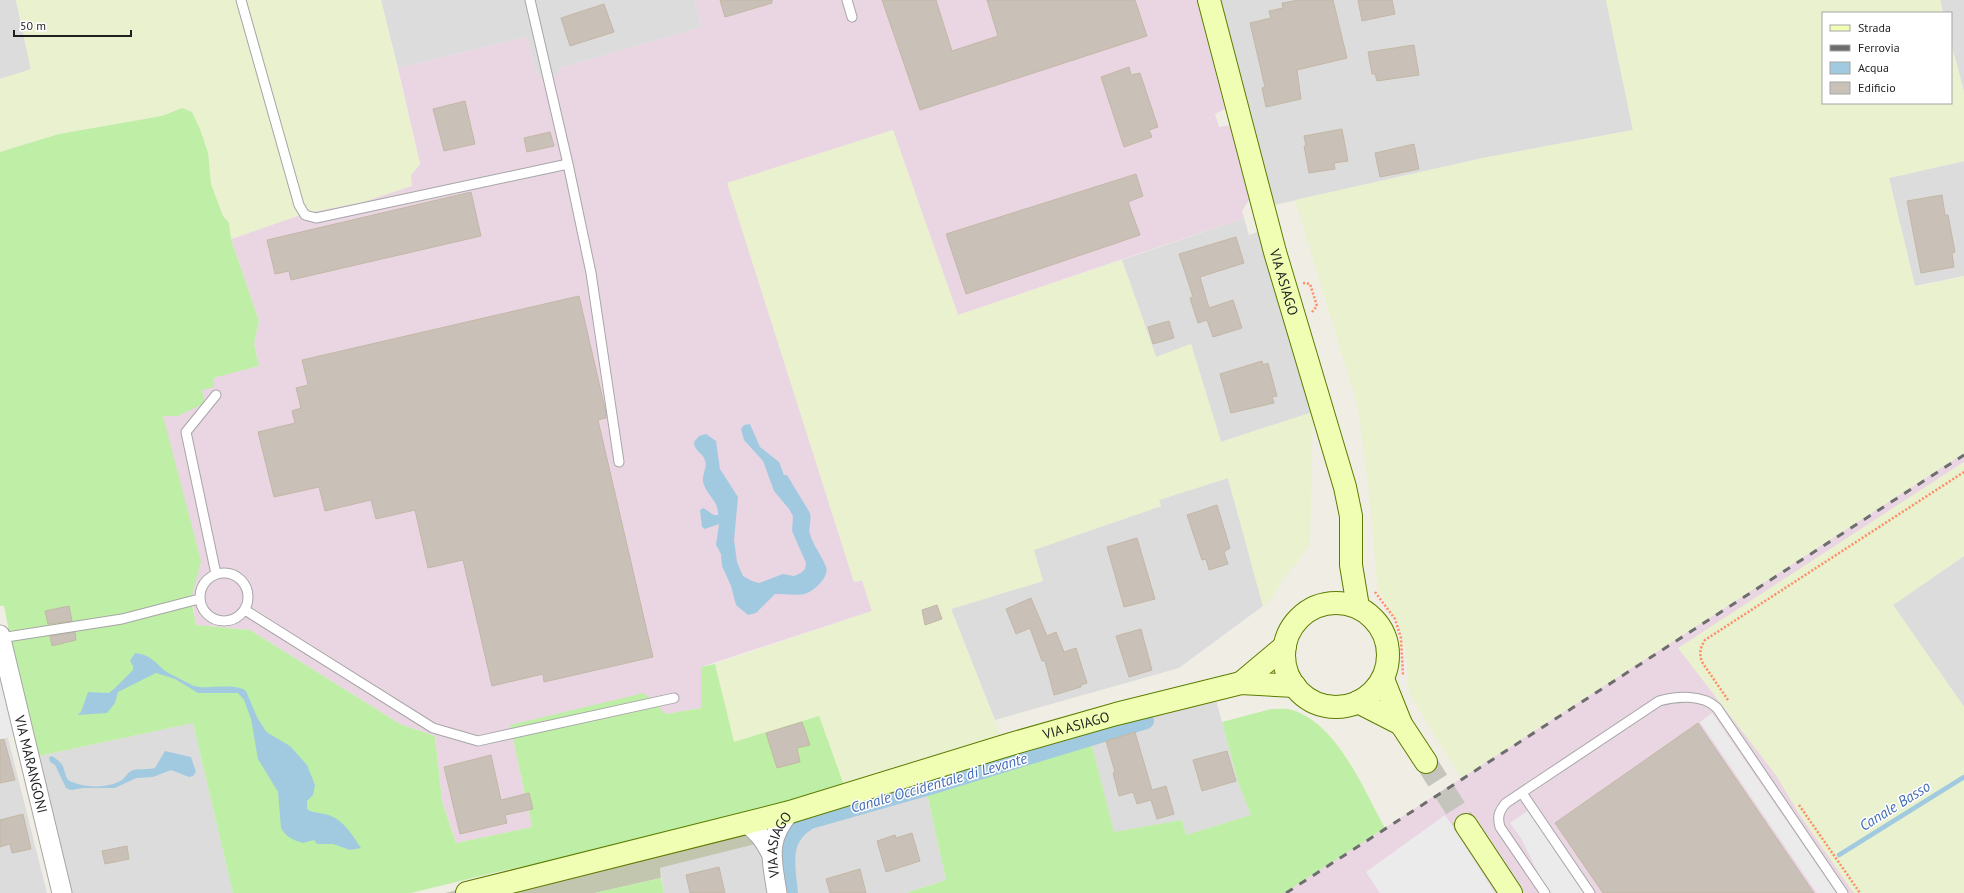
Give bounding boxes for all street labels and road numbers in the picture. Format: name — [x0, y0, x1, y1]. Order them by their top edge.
street label: VIA ASIAGO — [1265, 246, 1302, 318]
street label: VIA ASIAGO — [1040, 707, 1112, 744]
street label: VIA MARANGONI — [10, 713, 52, 815]
street label: VIA ASIAGO — [763, 808, 796, 880]

